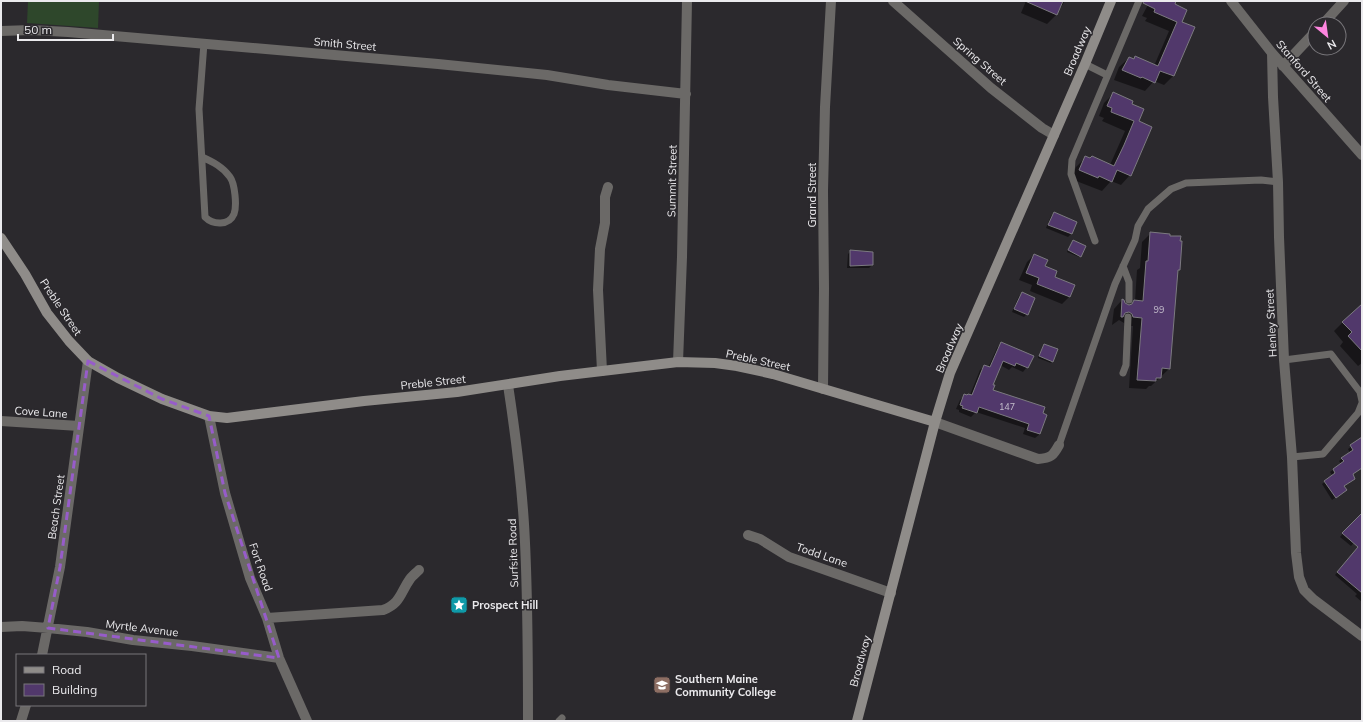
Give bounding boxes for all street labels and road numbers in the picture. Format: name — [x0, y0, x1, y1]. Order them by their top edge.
street label: Broadway — [1060, 24, 1094, 78]
street label: Smith Street — [313, 34, 377, 54]
street label: Spring Street — [950, 34, 1010, 88]
street label: Stanford Street — [1273, 37, 1335, 105]
street label: Summit Street — [664, 145, 680, 217]
street label: Grand Street — [805, 162, 819, 227]
street label: Preble Street — [37, 276, 85, 338]
street label: Henley Street — [1262, 288, 1280, 358]
street label: Broadway — [932, 321, 966, 375]
street label: Preble Street — [725, 346, 792, 374]
street label: Preble Street — [400, 372, 466, 392]
street label: Cove Lane — [14, 403, 68, 421]
street label: Beach Street — [45, 474, 67, 540]
street label: Surfsite Road — [505, 518, 521, 588]
street label: Todd Lane — [795, 540, 849, 570]
street label: Fort Road — [246, 541, 276, 593]
street label: Myrtle Avenue — [105, 617, 179, 639]
street label: Broadway — [846, 634, 874, 688]

